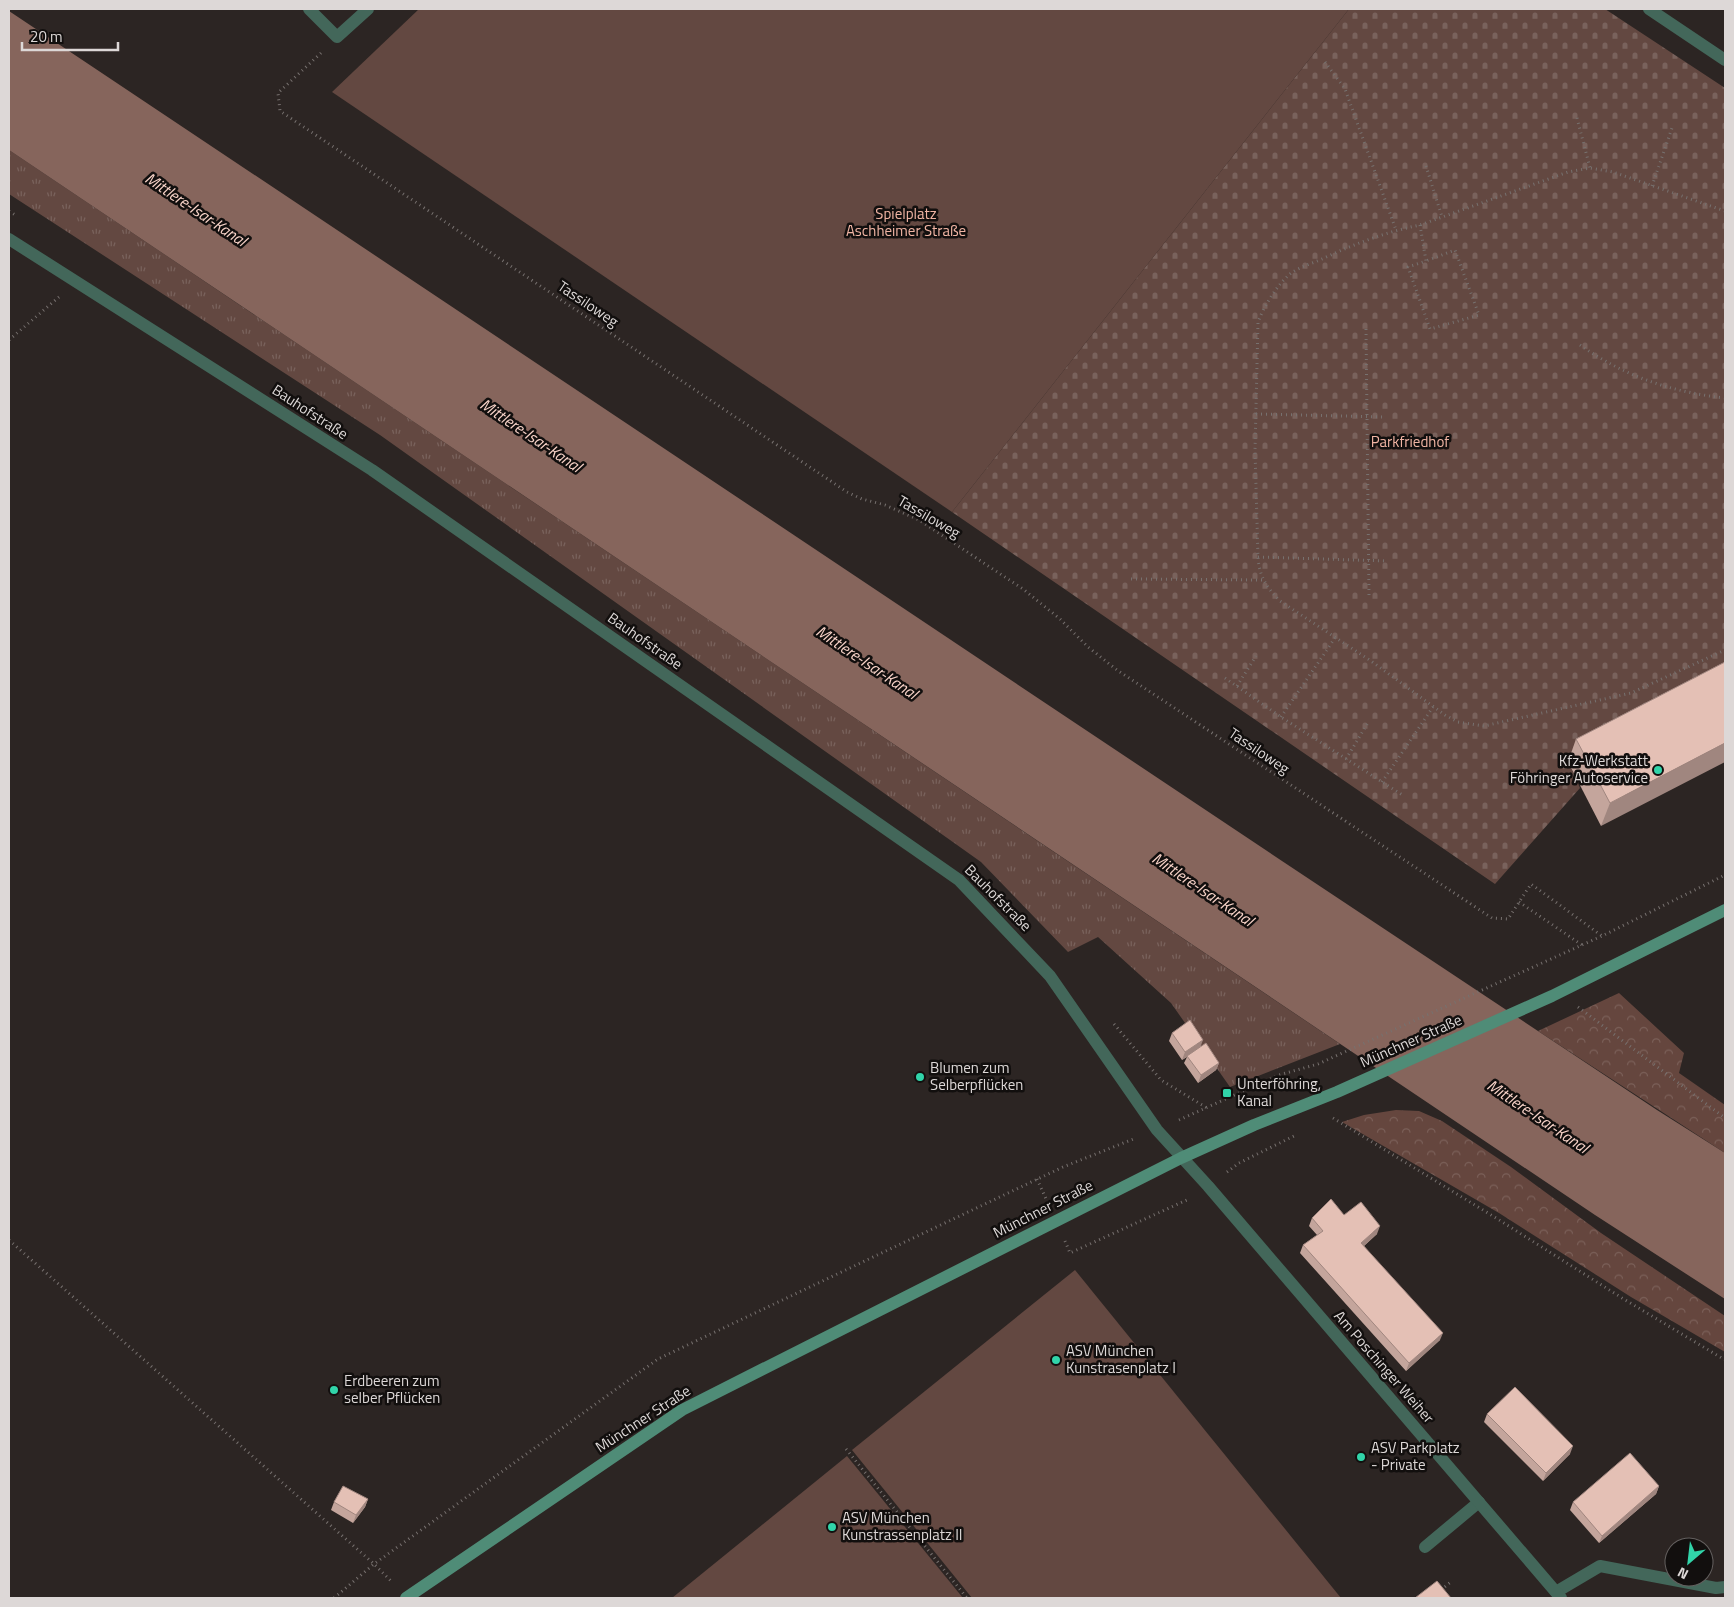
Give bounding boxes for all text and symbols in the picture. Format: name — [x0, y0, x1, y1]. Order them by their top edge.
scale bar — [22, 20, 119, 52]
text: 20 m — [30, 25, 63, 48]
water label: Mittlere-Isar-Kanal — [140, 166, 253, 253]
park label: Spielplatz Aschheimer Straße — [846, 202, 966, 242]
street label: Tassiloweg — [553, 275, 624, 333]
street label: Bauhofstraße — [268, 378, 353, 445]
water label: Mittlere-Isar-Kanal — [475, 392, 588, 479]
park label: Parkfriedhof — [1371, 430, 1449, 453]
street label: Tassiloweg — [894, 489, 965, 544]
street label: Bauhofstraße — [603, 606, 687, 675]
water label: Mittlere-Isar-Kanal — [811, 619, 924, 706]
street label: Tassiloweg — [1224, 722, 1295, 780]
place label: Kfz-Werkstatt Föhringer Autoservice — [1510, 749, 1649, 789]
marker: Kfz-Werkstatt Föhringer Autoservice — [1652, 764, 1664, 776]
water label: Mittlere-Isar-Kanal — [1147, 846, 1260, 933]
street label: Bauhofstraße — [960, 859, 1037, 936]
street label: Münchner Straße — [1356, 1008, 1465, 1073]
place label: Blumen zum Selberpflücken — [930, 1056, 1023, 1096]
marker: Blumen zum Selberpflücken — [914, 1071, 926, 1083]
place label: Unterföhring, Kanal — [1237, 1072, 1321, 1112]
water label: Mittlere-Isar-Kanal — [1482, 1073, 1595, 1160]
marker: Unterföhring, Kanal — [1221, 1087, 1233, 1099]
street label: Münchner Straße — [989, 1173, 1097, 1244]
street label: Am Poschinger Weiher — [1329, 1305, 1440, 1428]
place label: ASV München Kunstrasenplatz I — [1066, 1339, 1176, 1379]
marker: ASV München Kunstrasenplatz I — [1050, 1354, 1062, 1366]
place label: Erdbeeren zum selber Pflücken — [344, 1369, 440, 1409]
street label: Münchner Straße — [591, 1379, 695, 1458]
marker: Erdbeeren zum selber Pflücken — [328, 1384, 340, 1396]
place label: ASV Parkplatz - Private — [1371, 1436, 1460, 1476]
marker: ASV Parkplatz - Private — [1355, 1451, 1367, 1463]
place label: ASV München Kunstrassenplatz II — [842, 1506, 963, 1546]
marker: ASV München Kunstrassenplatz II — [826, 1521, 838, 1533]
north arrow — [1664, 1537, 1714, 1587]
text: N — [1673, 1562, 1692, 1585]

